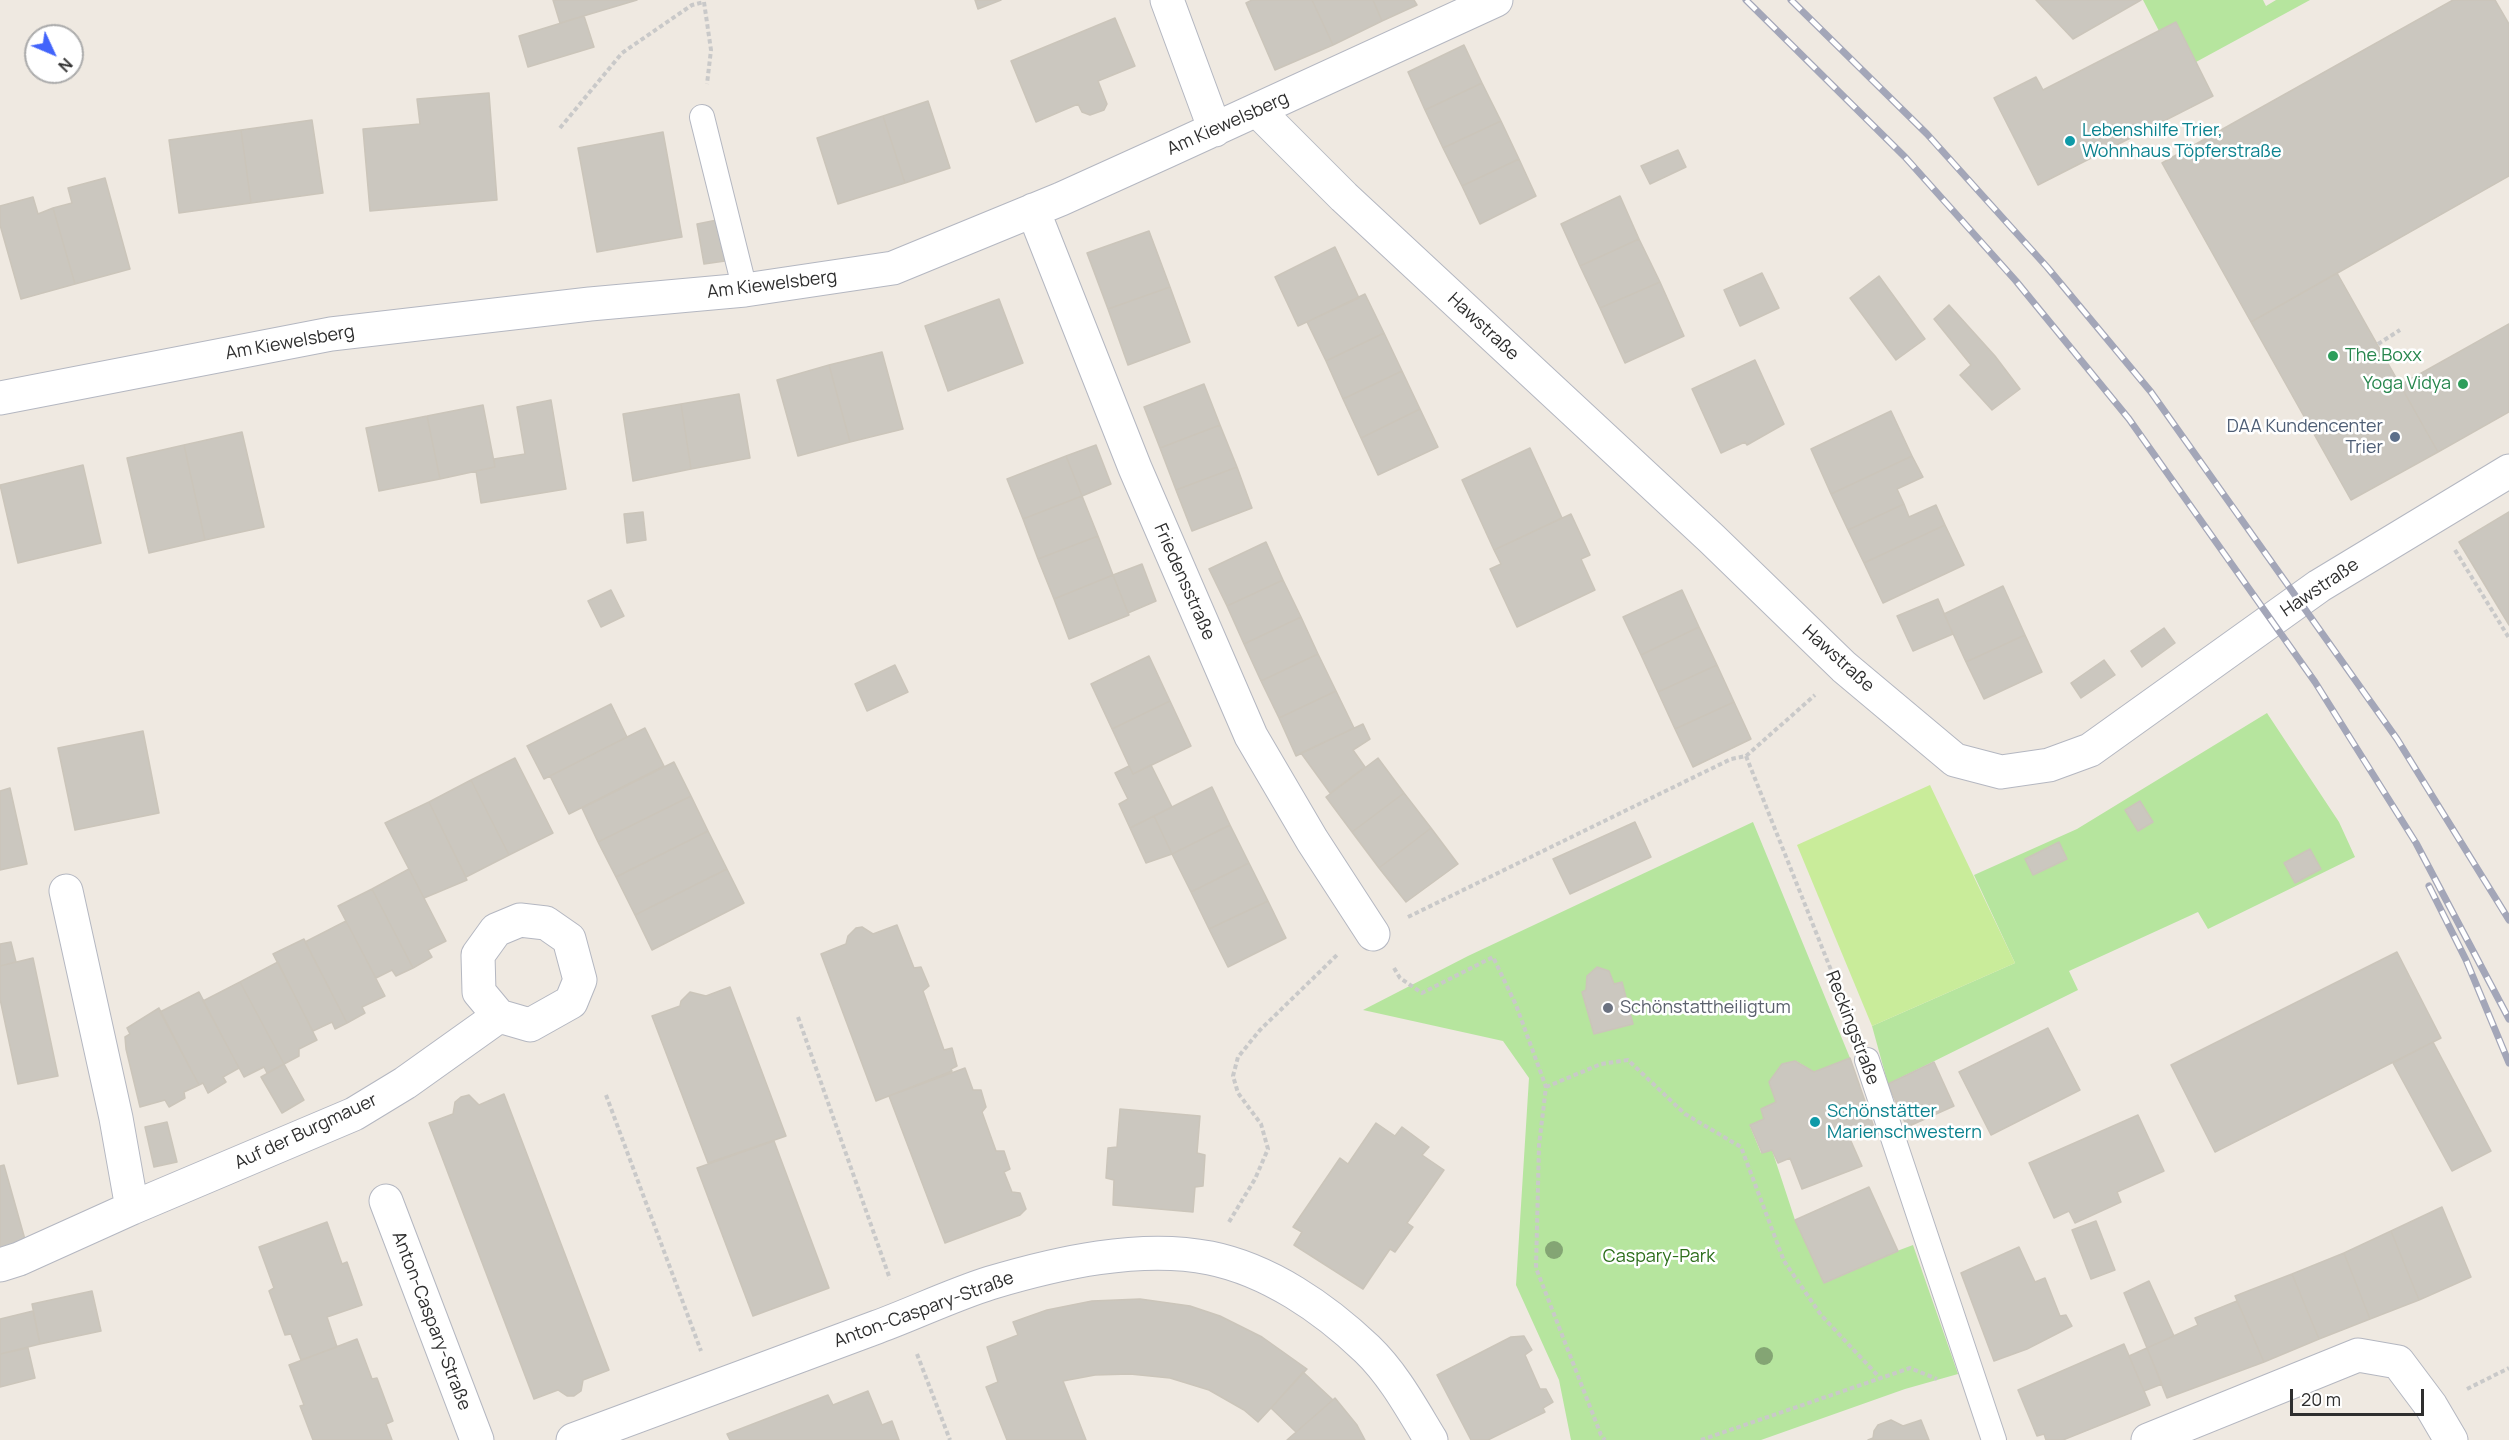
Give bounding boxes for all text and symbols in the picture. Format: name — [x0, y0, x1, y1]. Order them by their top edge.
north arrow — [24, 24, 84, 84]
text: N — [54, 53, 77, 77]
street label: Am Kiewelsberg — [1164, 88, 1292, 160]
place label: Lebenshilfe Trier, Wohnhaus Töpferstraße — [2082, 120, 2282, 162]
marker: Lebenshilfe Trier, Wohnhaus Töpferstraße — [2063, 134, 2077, 148]
street label: Am Kiewelsberg — [706, 266, 838, 304]
street label: Hawstraße — [1443, 289, 1523, 365]
street label: Am Kiewelsberg — [224, 321, 356, 365]
place label: The.Boxx — [2345, 345, 2422, 367]
marker: The.Boxx — [2326, 349, 2340, 363]
place label: Yoga Vidya — [2363, 373, 2451, 395]
marker: Yoga Vidya — [2456, 377, 2470, 391]
place label: DAA Kundencenter Trier — [2227, 416, 2383, 458]
marker: DAA Kundencenter Trier — [2388, 430, 2402, 444]
street label: Friedensstraße — [1149, 520, 1219, 644]
street label: Hawstraße — [2277, 554, 2363, 622]
street label: Hawstraße — [1798, 621, 1878, 697]
street label: Reckingstraße — [1820, 968, 1884, 1088]
place label: Schönstattheiligtum — [1620, 997, 1791, 1019]
marker: Schönstattheiligtum — [1601, 1001, 1615, 1015]
street label: Auf der Burgmauer — [231, 1089, 381, 1175]
place label: Schönstätter Marienschwestern — [1827, 1101, 1982, 1144]
marker: Schönstätter Marienschwestern — [1808, 1115, 1822, 1129]
street label: Anton-Caspary-Straße — [387, 1228, 475, 1414]
park label: Caspary-Park — [1603, 1246, 1715, 1268]
street label: Anton-Caspary-Straße — [831, 1267, 1017, 1353]
scale bar — [2293, 1377, 2426, 1415]
text: 20 m — [2301, 1387, 2341, 1411]

